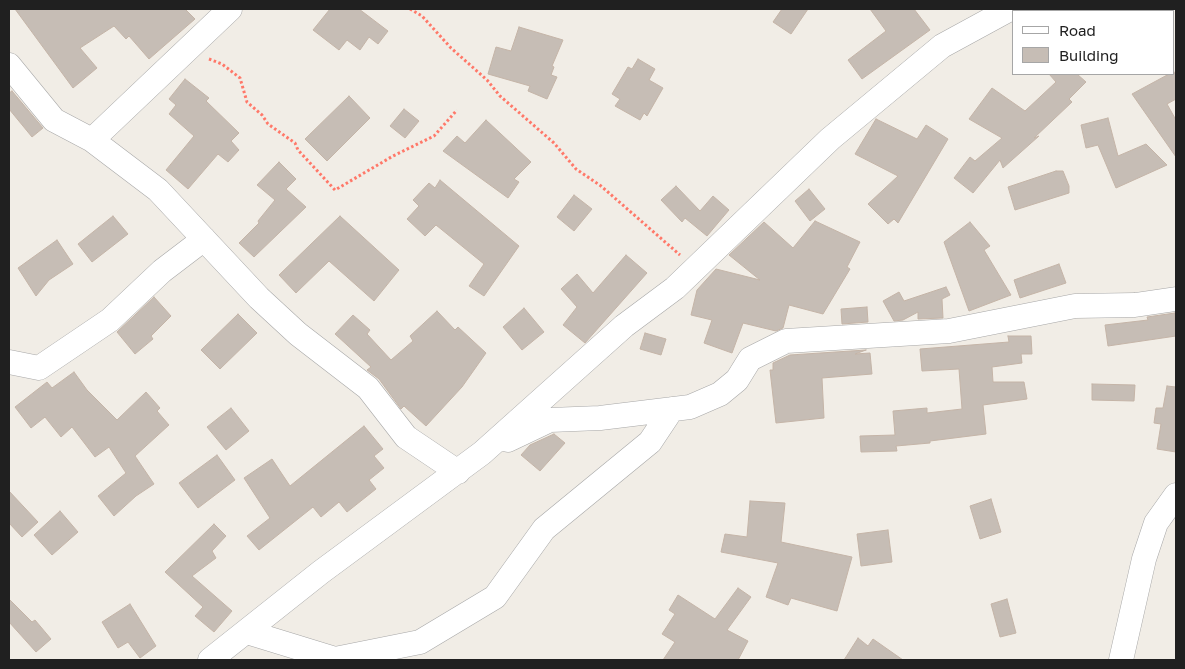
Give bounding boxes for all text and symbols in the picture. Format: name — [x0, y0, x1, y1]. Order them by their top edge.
legend — [1012, 10, 1175, 75]
text: Road — [1059, 21, 1096, 39]
text: Building — [1059, 46, 1119, 64]

